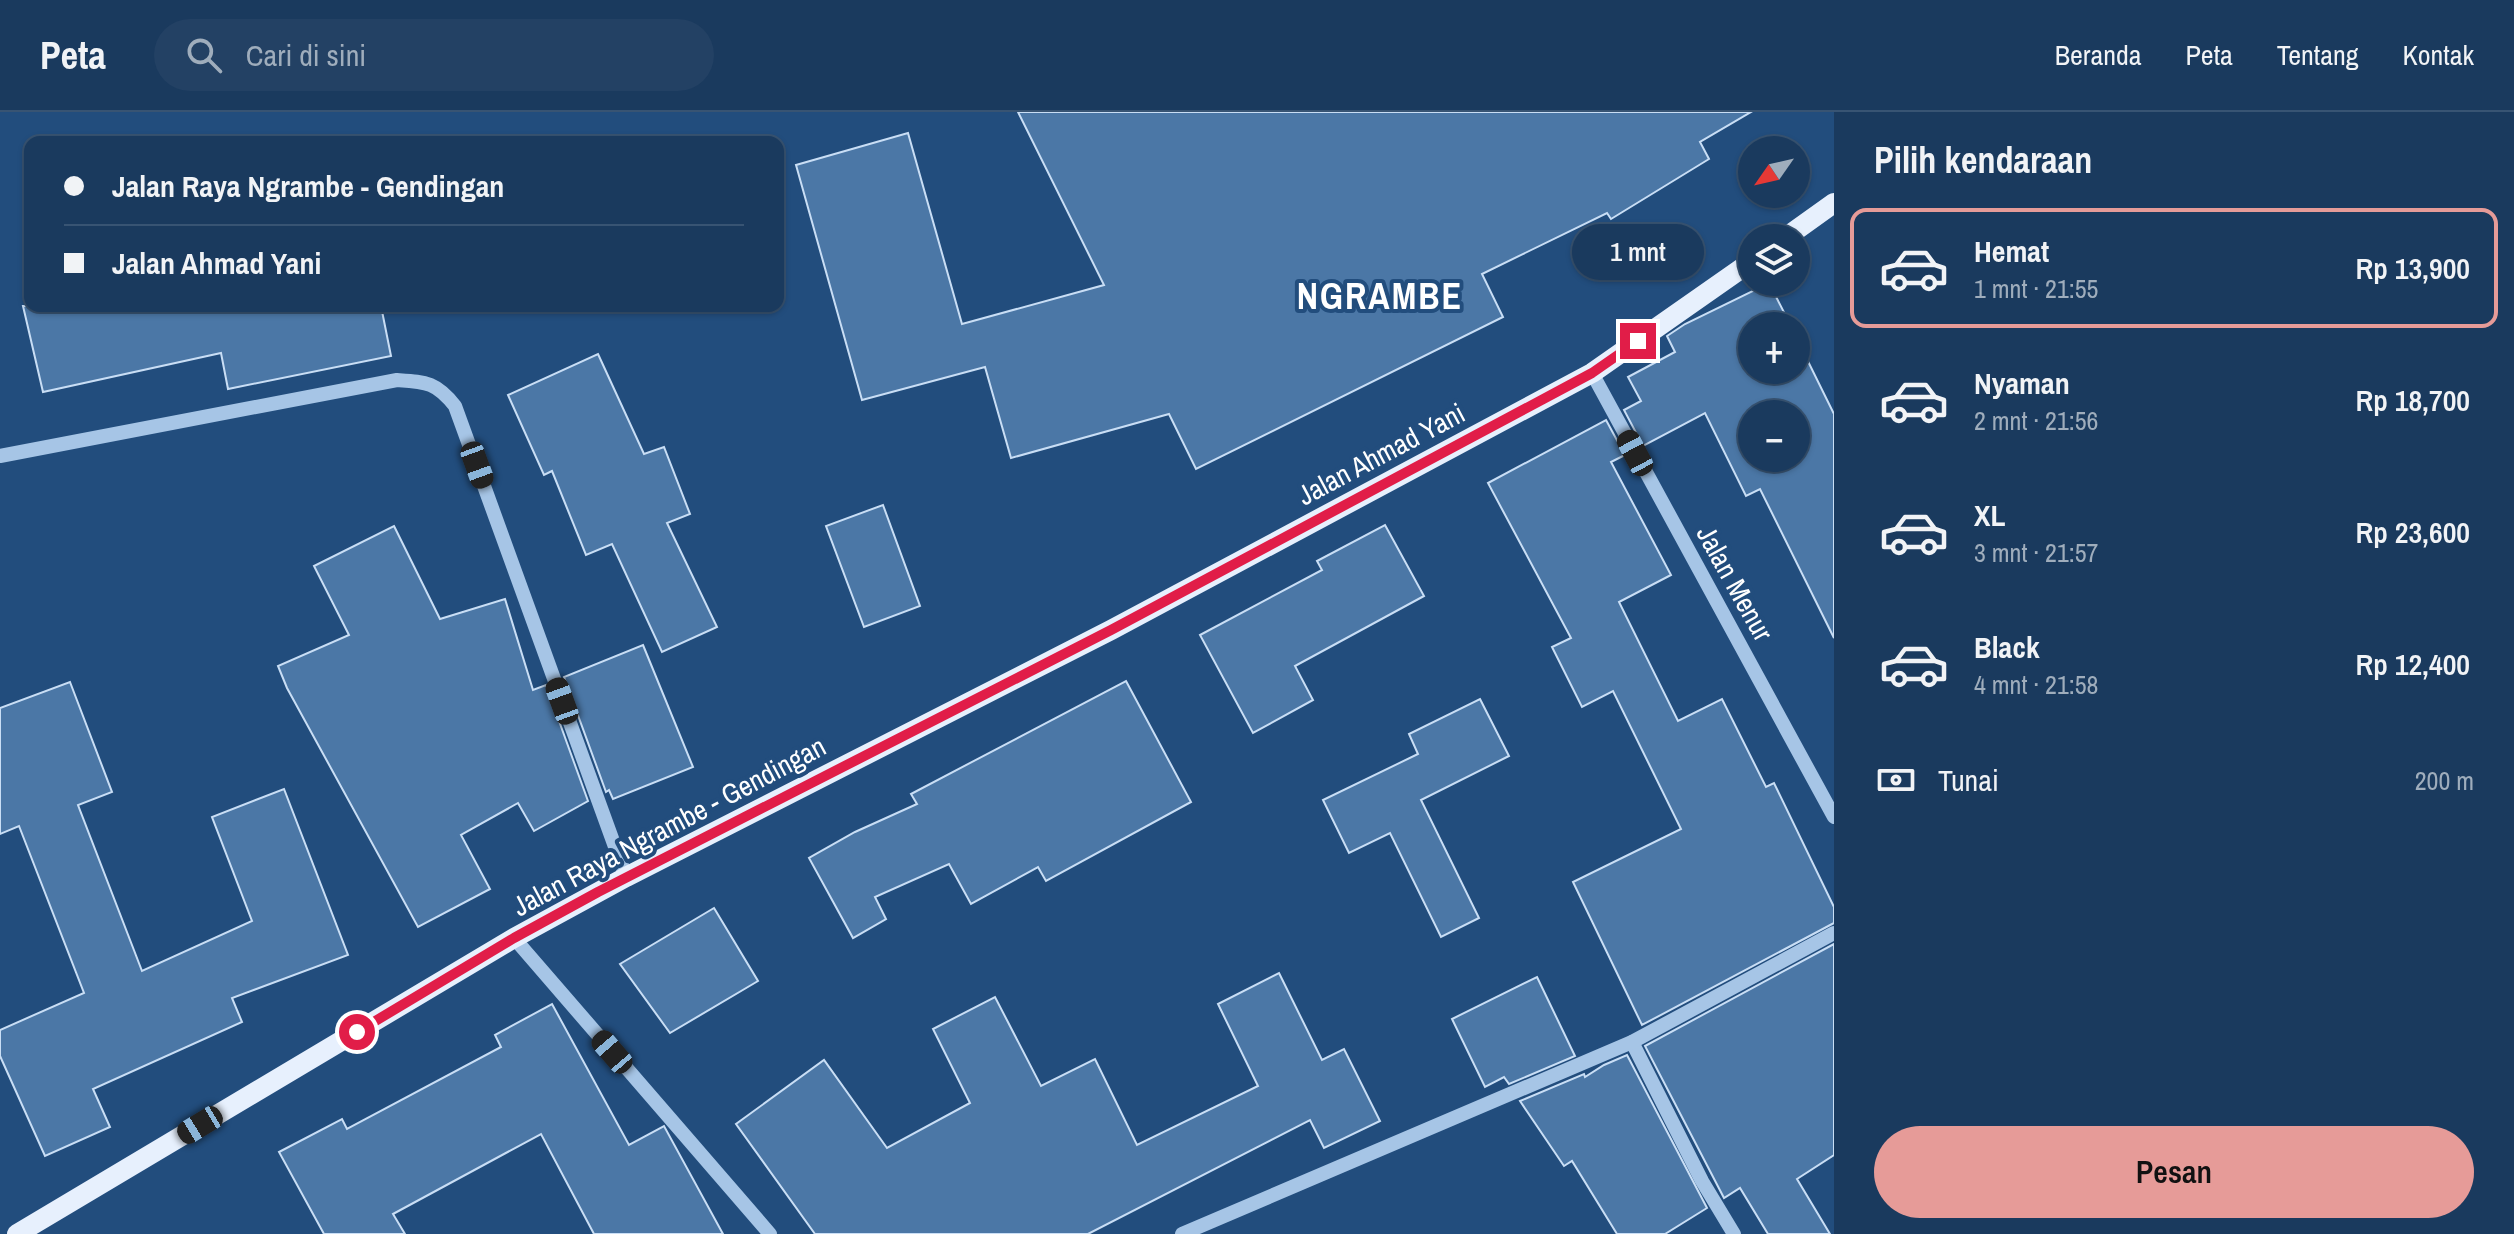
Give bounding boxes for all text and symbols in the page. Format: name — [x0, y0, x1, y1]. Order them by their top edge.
search box — [154, 19, 714, 91]
text: Peta — [40, 30, 106, 81]
icon: search — [182, 33, 226, 77]
text: Cari di sini — [246, 35, 366, 75]
text: Beranda — [2055, 36, 2142, 74]
text: Peta — [2186, 36, 2233, 74]
text: Tentang — [2277, 36, 2359, 74]
text: Kontak — [2403, 36, 2474, 74]
north arrow — [1738, 136, 1810, 208]
map controls — [1738, 136, 1810, 472]
text: Pilih kendaraan — [1874, 136, 2092, 184]
text: Jalan Raya Ngrambe - Gendingan — [112, 166, 504, 206]
button: layers — [1738, 224, 1810, 296]
callout: 1 mnt — [1572, 225, 1704, 281]
text: Hemat — [1974, 231, 2049, 271]
icon: car — [1878, 232, 1950, 304]
text: 1 mnt — [1610, 234, 1666, 269]
text: Jalan Ahmad Yani — [112, 243, 321, 283]
text: Rp 13,900 — [2356, 248, 2470, 288]
text: 1 mnt · 21:55 — [1974, 271, 2098, 306]
district label: NGRAMBE — [1297, 272, 1463, 320]
button: + — [1738, 312, 1810, 384]
route end — [1620, 323, 1656, 359]
text: Nyaman — [1974, 363, 2070, 403]
icon: car — [1878, 364, 1950, 436]
text: Rp 18,700 — [2356, 380, 2470, 420]
street label: Jalan Ahmad Yani — [1291, 394, 1471, 514]
button: − — [1738, 400, 1810, 472]
text: 2 mnt · 21:56 — [1974, 403, 2098, 438]
car — [1613, 426, 1657, 480]
car — [458, 438, 496, 492]
text: XL — [1974, 495, 2005, 535]
icon: car — [1878, 496, 1950, 568]
text: Rp 23,600 — [2356, 512, 2470, 552]
street label: Jalan Menur — [1688, 519, 1782, 648]
text: 3 mnt · 21:57 — [1974, 535, 2098, 570]
text: Black — [1974, 627, 2040, 667]
icon: car — [1878, 628, 1950, 700]
text: Rp 12,400 — [2356, 644, 2470, 684]
text: 4 mnt · 21:58 — [1974, 667, 2098, 702]
car — [543, 674, 581, 728]
street label: Jalan Raya Ngrambe - Gendingan — [506, 727, 832, 925]
icon: cash — [1874, 758, 1918, 802]
text: Tunai — [1938, 760, 1999, 800]
text: 200 m — [2415, 763, 2474, 798]
route start — [339, 1014, 375, 1050]
car — [587, 1026, 637, 1078]
car — [173, 1102, 227, 1148]
button: Pesan — [1874, 1126, 2474, 1218]

